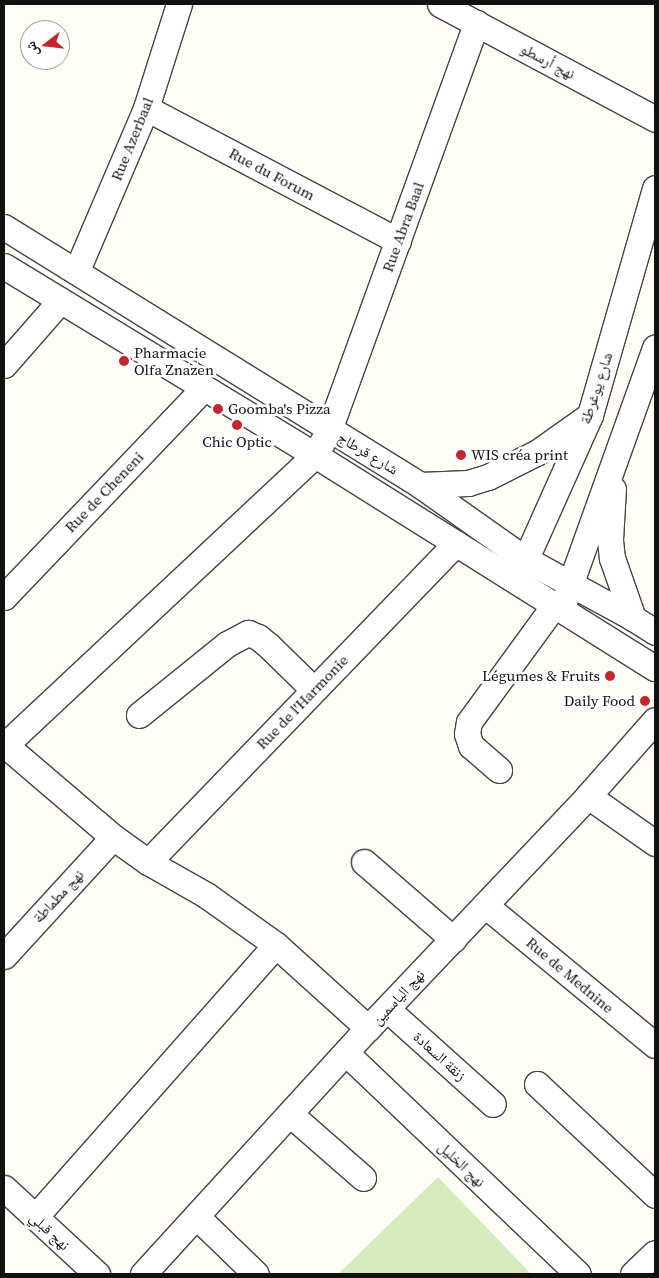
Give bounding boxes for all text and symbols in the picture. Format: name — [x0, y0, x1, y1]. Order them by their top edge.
north arrow — [20, 20, 70, 70]
text: ش — [20, 39, 43, 59]
street label: نهج أرسطو — [518, 39, 578, 83]
street label: Rue Azerbaal — [107, 95, 157, 183]
street label: Rue du Forum — [226, 144, 318, 204]
street label: Rue Abra Baal — [378, 180, 428, 274]
place label: Pharmacie Olfa Znazen — [134, 343, 214, 378]
street label: شارع يوغرطة — [576, 350, 616, 426]
marker: Pharmacie Olfa Znazen — [118, 355, 130, 367]
place label: Goomba's Pizza — [228, 400, 331, 418]
marker: Goomba's Pizza — [212, 403, 224, 415]
marker: Chic Optic — [231, 419, 243, 431]
street label: شارع قرطاج — [334, 428, 402, 478]
place label: Chic Optic — [202, 433, 272, 451]
place label: WIS créa print — [471, 446, 568, 464]
street label: Rue de Cheneni — [61, 448, 147, 536]
marker: WIS créa print — [455, 449, 467, 461]
street label: Rue de l'Harmonie — [252, 651, 352, 753]
place label: Légumes & Fruits — [482, 667, 600, 685]
marker: Légumes & Fruits — [604, 670, 616, 682]
place label: Daily Food — [564, 692, 635, 710]
marker: Daily Food — [639, 695, 651, 707]
street label: نهج مطماطة — [29, 866, 87, 926]
street label: Rue de Mednine — [523, 933, 617, 1017]
street label: نهج الياسمين — [368, 965, 428, 1029]
street label: زنقة السعادة — [410, 1028, 470, 1084]
street label: نهج الخليل — [435, 1137, 489, 1191]
street label: نهج قبلي — [26, 1208, 74, 1254]

